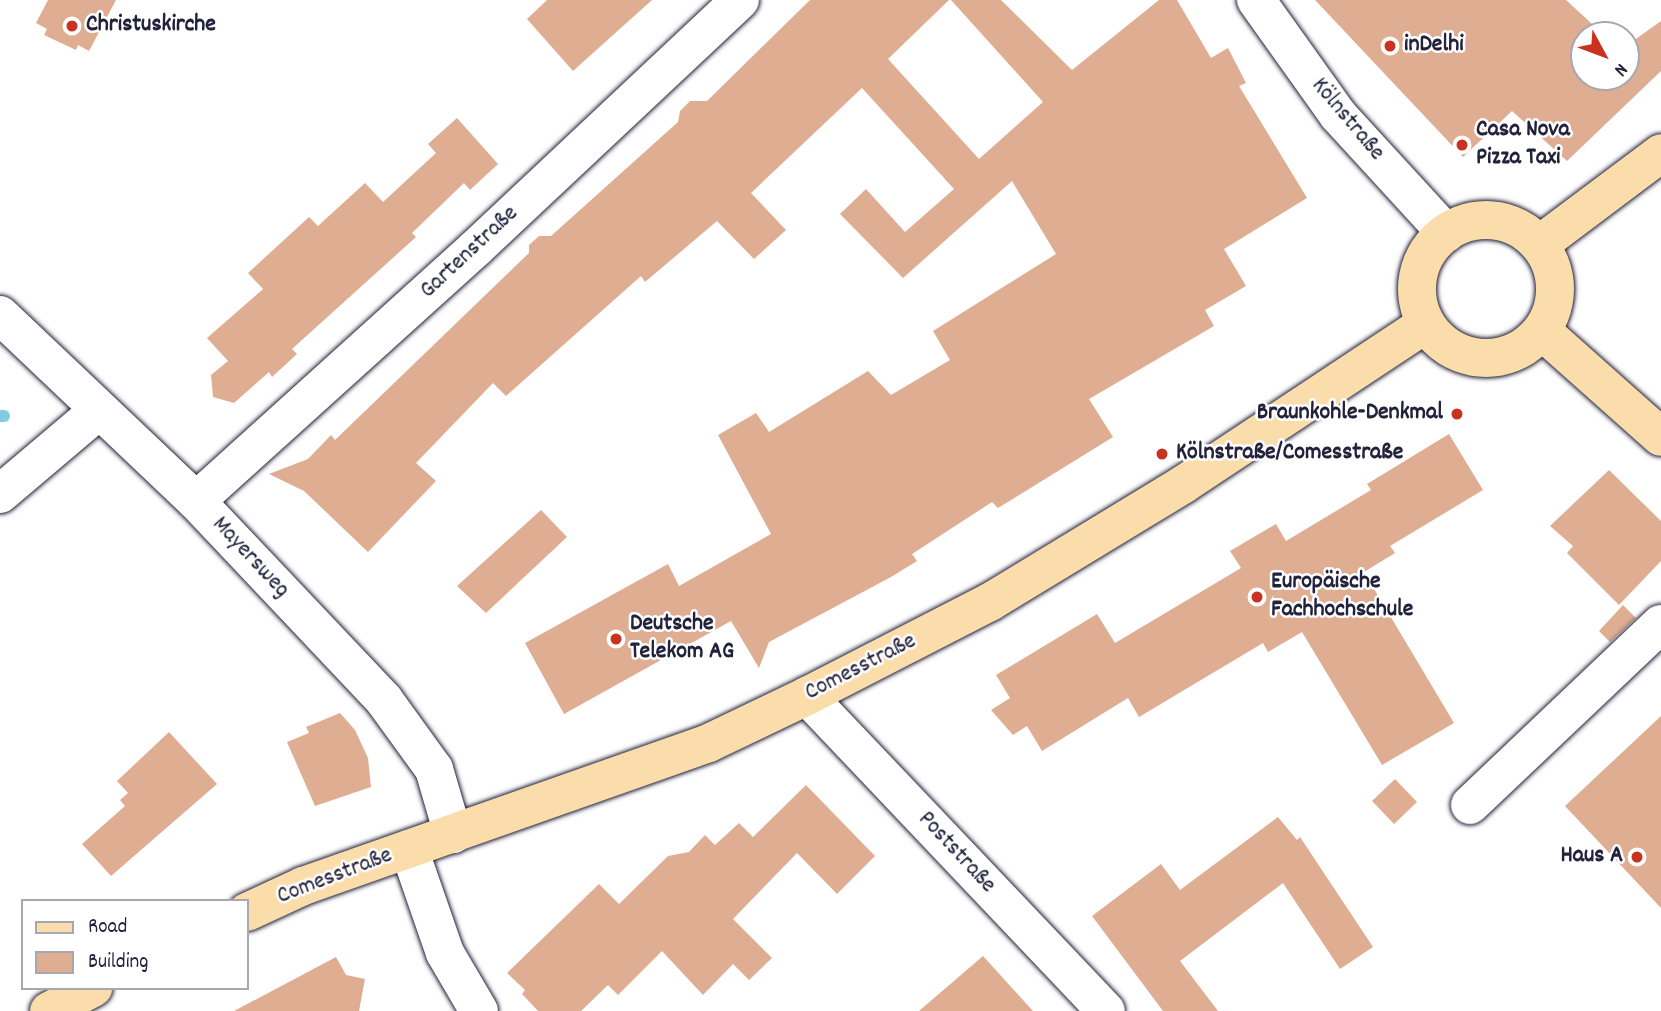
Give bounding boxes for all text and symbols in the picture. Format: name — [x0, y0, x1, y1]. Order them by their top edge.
place label: Christuskirche — [86, 12, 216, 40]
marker: Christuskirche — [64, 18, 80, 34]
north arrow — [1570, 21, 1640, 91]
place label: inDelhi — [1404, 32, 1464, 60]
marker: inDelhi — [1382, 38, 1398, 54]
text: N — [1606, 56, 1633, 81]
street label: Kölnstraße — [1304, 73, 1390, 167]
place label: Casa Nova Pizza Taxi — [1476, 117, 1570, 173]
marker: Casa Nova Pizza Taxi — [1454, 137, 1470, 153]
street label: Gartenstraße — [415, 200, 525, 306]
place label: Braunkohle-Denkmal — [1257, 400, 1443, 428]
marker: Braunkohle-Denkmal — [1449, 406, 1465, 422]
place label: Kölnstraße/Comesstraße — [1176, 440, 1403, 468]
marker: Kölnstraße/Comesstraße — [1154, 446, 1170, 462]
street label: Mayersweg — [205, 511, 295, 605]
place label: Europäische Fachhochschule — [1271, 569, 1413, 625]
marker: Europäische Fachhochschule — [1249, 589, 1265, 605]
place label: Deutsche Telekom AG — [630, 611, 734, 667]
street label: Comesstraße — [801, 628, 921, 708]
marker: Deutsche Telekom AG — [608, 631, 624, 647]
street label: Poststraße — [911, 806, 1001, 900]
street label: Comesstraße — [273, 842, 397, 912]
place label: Haus A — [1560, 843, 1623, 871]
marker: Haus A — [1629, 849, 1645, 865]
legend — [21, 899, 248, 990]
text: Road — [88, 913, 127, 943]
text: Building — [88, 948, 148, 978]

